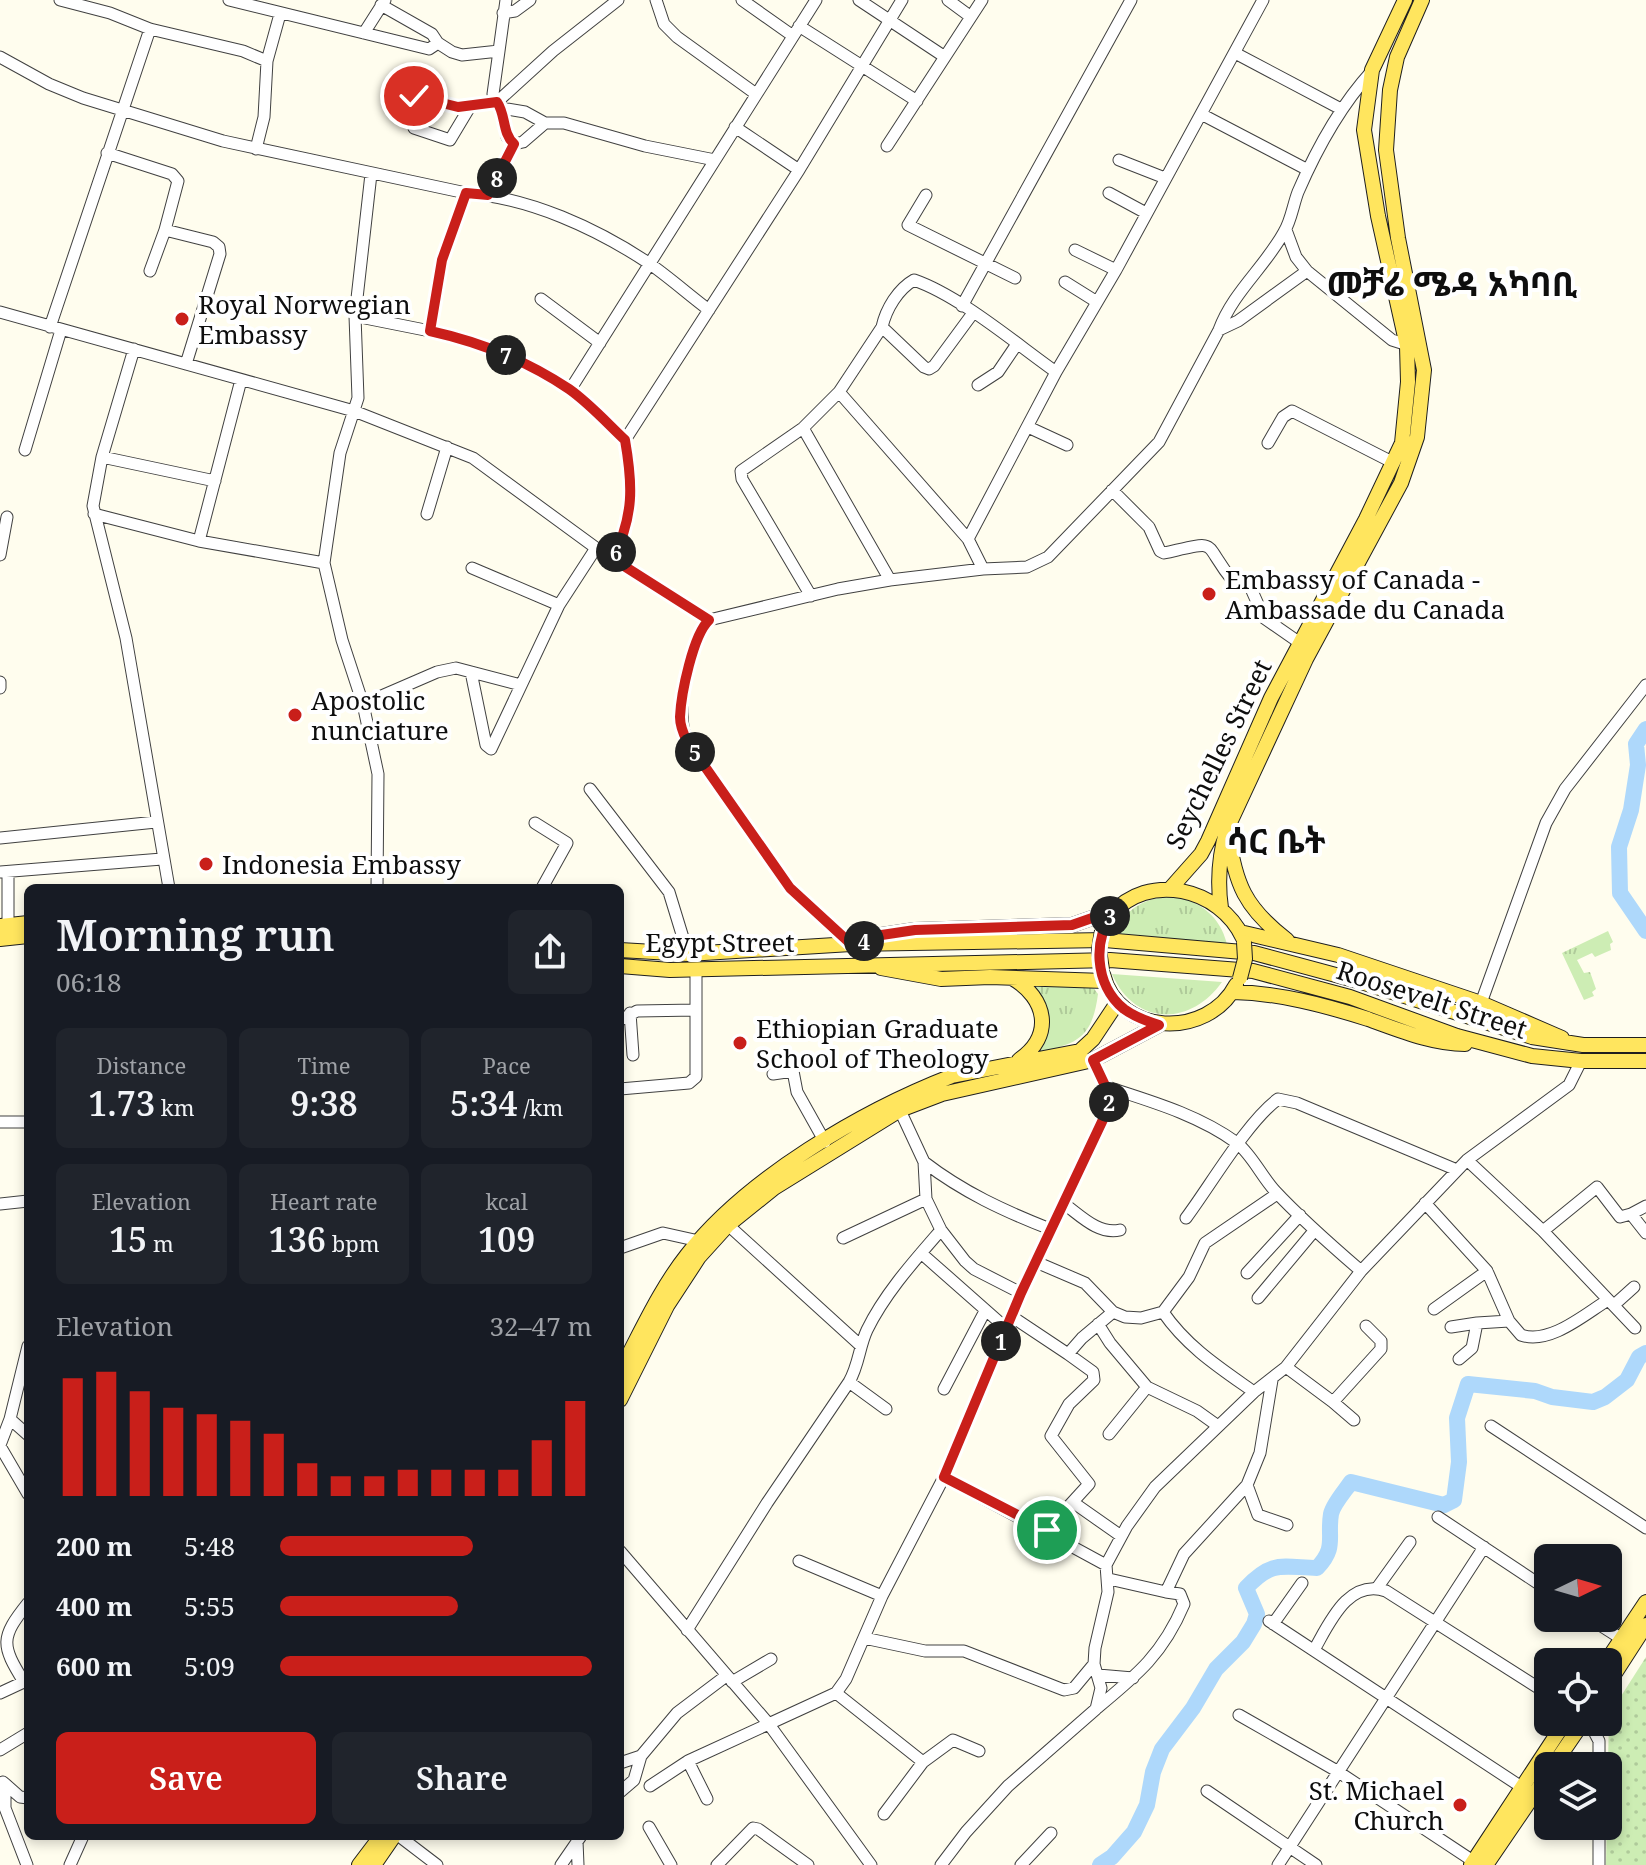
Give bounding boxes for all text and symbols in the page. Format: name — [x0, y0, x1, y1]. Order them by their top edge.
pin — [380, 62, 448, 130]
icon: check — [392, 74, 436, 118]
pin: 8 — [477, 158, 517, 198]
text: 8 — [491, 163, 503, 193]
district label: መቻሬ ሜዳ አካባቢ — [1327, 260, 1578, 306]
place label: Royal Norwegian Embassy — [198, 286, 411, 352]
marker: Royal Norwegian Embassy — [173, 310, 191, 328]
pin: 7 — [486, 335, 526, 375]
text: 7 — [500, 340, 512, 370]
pin: 6 — [596, 532, 636, 572]
text: 6 — [610, 537, 622, 567]
place label: Embassy of Canada - Ambassade du Canada — [1225, 561, 1505, 627]
marker: Embassy of Canada - Ambassade du Canada — [1200, 585, 1218, 603]
street label: Seychelles Street — [1156, 653, 1280, 855]
place label: Apostolic nunciature — [311, 682, 449, 748]
marker: Apostolic nunciature — [286, 706, 304, 724]
pin: 5 — [675, 732, 715, 772]
text: 5 — [689, 737, 701, 767]
district label: ሳር ቤት — [1227, 817, 1326, 863]
place label: Indonesia Embassy — [222, 846, 461, 882]
marker: Indonesia Embassy — [197, 855, 215, 873]
pin: 3 — [1090, 896, 1130, 936]
text: 3 — [1104, 901, 1116, 931]
text: Morning run — [56, 904, 335, 964]
button: share — [508, 910, 592, 994]
pin: 4 — [844, 921, 884, 961]
street label: Egypt Street — [645, 924, 795, 960]
text: 4 — [858, 926, 870, 956]
street label: Roosevelt Street — [1332, 951, 1532, 1047]
text: 06:18 — [56, 964, 122, 1000]
place label: Ethiopian Graduate School of Theology — [756, 1010, 999, 1076]
marker: Ethiopian Graduate School of Theology — [731, 1034, 749, 1052]
text: Distance — [96, 1050, 186, 1080]
text: Time — [297, 1050, 351, 1080]
text: Pace — [483, 1050, 531, 1080]
text: 1.73 — [88, 1080, 155, 1126]
text: 9:38 — [290, 1080, 358, 1126]
text: 5:34 — [450, 1080, 518, 1126]
pin: 2 — [1089, 1082, 1129, 1122]
text: 2 — [1103, 1087, 1115, 1117]
text: km — [155, 1092, 194, 1122]
text: /km — [518, 1092, 563, 1122]
text: Elevation — [92, 1186, 191, 1216]
text: Heart rate — [270, 1186, 378, 1216]
text: kcal — [485, 1186, 528, 1216]
text: 15 — [109, 1216, 147, 1262]
text: 136 — [269, 1216, 326, 1262]
text: 109 — [478, 1216, 535, 1262]
text: m — [147, 1228, 174, 1258]
text: bpm — [326, 1228, 379, 1258]
text: Elevation — [56, 1308, 173, 1344]
text: 32–47 m — [490, 1308, 592, 1344]
pin: 1 — [981, 1321, 1021, 1361]
text: 1 — [995, 1326, 1007, 1356]
pin — [1013, 1496, 1081, 1564]
icon: arrive — [1025, 1508, 1069, 1552]
text: 200 m — [56, 1528, 132, 1564]
text: 5:48 — [184, 1528, 235, 1564]
north arrow — [1534, 1544, 1622, 1632]
map controls — [1534, 1544, 1622, 1840]
text: 400 m — [56, 1588, 132, 1624]
text: 5:55 — [184, 1588, 235, 1624]
text: 600 m — [56, 1648, 132, 1684]
text: 5:09 — [184, 1648, 235, 1684]
button: locate — [1534, 1648, 1622, 1736]
button: Save — [56, 1732, 316, 1824]
button: Share — [332, 1732, 592, 1824]
button: layers — [1534, 1752, 1622, 1840]
place label: St. Michael Church — [1309, 1772, 1444, 1838]
marker: St. Michael Church — [1451, 1796, 1469, 1814]

